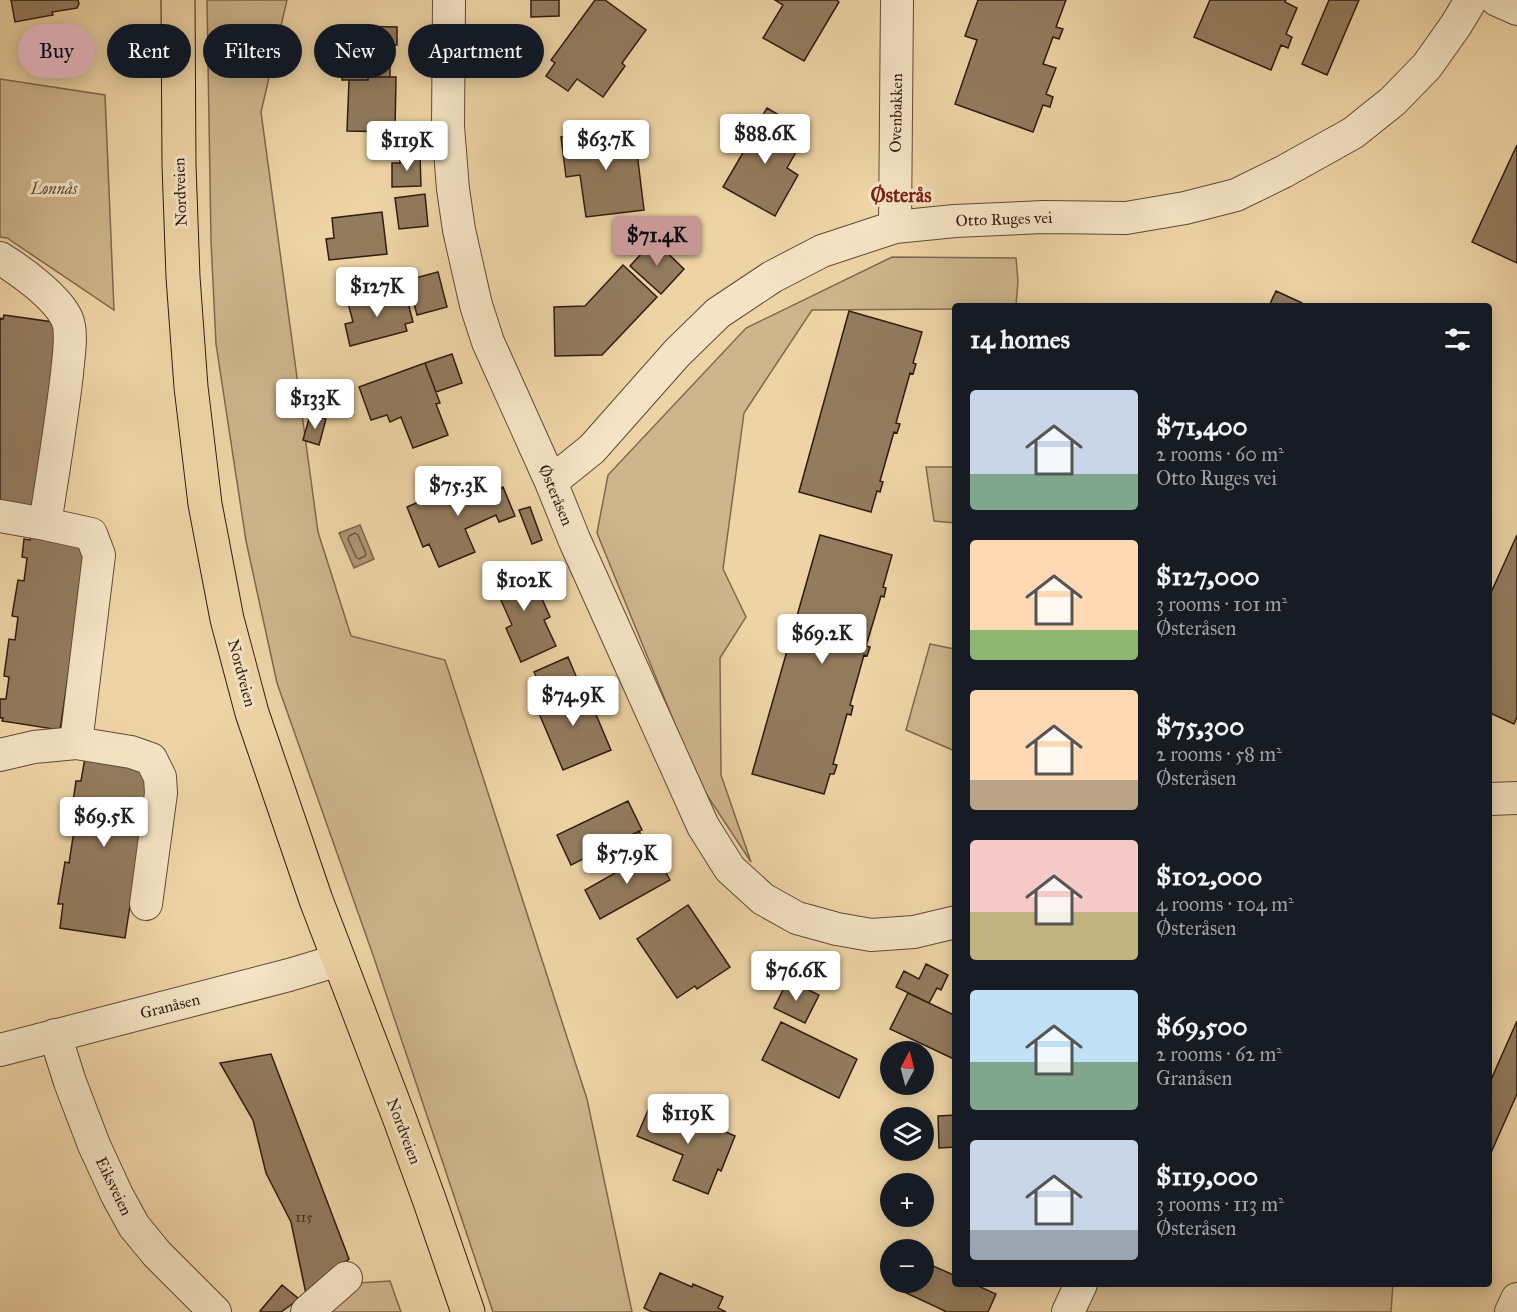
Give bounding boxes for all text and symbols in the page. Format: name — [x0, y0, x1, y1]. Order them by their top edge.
chip: Buy — [18, 24, 95, 78]
chip: Rent — [107, 24, 191, 78]
chip: Filters — [203, 24, 302, 78]
chip: New — [314, 24, 396, 78]
chip: Apartment — [408, 24, 544, 78]
street label: Ovenbakken — [886, 73, 906, 153]
pin: $88.6K — [716, 114, 814, 165]
pin: $63.7K — [557, 120, 655, 171]
pin: $119K — [365, 121, 449, 172]
text: $88.6K — [734, 121, 796, 145]
text: $63.7K — [577, 127, 635, 151]
text: $119K — [381, 128, 433, 152]
street label: Nordveien — [169, 157, 191, 227]
park label: Lønnås — [30, 179, 78, 198]
district label: Østerås — [870, 183, 932, 207]
street label: Otto Ruges vei — [955, 208, 1053, 231]
pin: $71.4K — [608, 216, 706, 267]
text: $71.4K — [627, 223, 687, 247]
pin: $127K — [335, 267, 419, 318]
text: $127K — [350, 274, 404, 298]
text: 14 homes — [970, 323, 1070, 355]
icon: filters — [1441, 323, 1474, 356]
pin: $133K — [273, 379, 357, 430]
text: $133K — [290, 386, 340, 410]
text: $71,400 — [1156, 410, 1248, 442]
icon: home — [1018, 414, 1090, 486]
text: 2 rooms · 60 m² — [1156, 442, 1284, 466]
street label: Østeråsen — [535, 462, 577, 529]
pin: $75.3K — [409, 466, 507, 517]
text: Otto Ruges vei — [1156, 466, 1277, 490]
text: $75.3K — [429, 473, 487, 497]
text: $127,000 — [1156, 560, 1260, 592]
pin: $102K — [482, 561, 566, 612]
icon: home — [1018, 564, 1090, 636]
text: $102K — [496, 568, 552, 592]
text: 3 rooms · 101 m² — [1156, 592, 1287, 616]
pin: $69.2K — [773, 614, 871, 665]
text: Østeråsen — [1156, 616, 1236, 640]
text: $69.2K — [791, 621, 853, 645]
street label: Nordveien — [224, 637, 260, 709]
pin: $74.9K — [524, 676, 622, 727]
text: $74.9K — [542, 683, 604, 707]
text: $75,300 — [1156, 710, 1244, 742]
icon: home — [1018, 714, 1090, 786]
text: 2 rooms · 58 m² — [1156, 742, 1282, 766]
text: Østeråsen — [1156, 766, 1236, 790]
pin: $69.5K — [55, 797, 153, 848]
text: $69.5K — [74, 804, 134, 828]
pin: $57.9K — [578, 834, 676, 885]
text: $57.9K — [597, 841, 657, 865]
text: $102,000 — [1156, 860, 1262, 892]
icon: home — [1018, 864, 1090, 936]
text: 4 rooms · 104 m² — [1156, 892, 1294, 916]
text: Østeråsen — [1156, 916, 1236, 940]
pin: $76.6K — [747, 951, 845, 1002]
text: $76.6K — [765, 958, 827, 982]
street label: Granåsen — [138, 989, 202, 1023]
text: $69,500 — [1156, 1010, 1248, 1042]
icon: home — [1018, 1014, 1090, 1086]
north arrow — [880, 1041, 934, 1095]
map controls — [880, 1041, 934, 1293]
text: 2 rooms · 62 m² — [1156, 1042, 1282, 1066]
text: Granåsen — [1156, 1066, 1232, 1090]
pin: $119K — [646, 1094, 730, 1145]
street label: Nordveien — [383, 1095, 425, 1167]
text: $119K — [662, 1101, 714, 1125]
button: layers — [880, 1107, 934, 1161]
street label: Eiksveien — [92, 1154, 136, 1219]
text: $119,000 — [1156, 1160, 1258, 1192]
icon: home — [1018, 1164, 1090, 1236]
button: + — [880, 1173, 934, 1227]
text: 3 rooms · 113 m² — [1156, 1192, 1284, 1216]
house number: 115 — [295, 1209, 313, 1226]
text: Østeråsen — [1156, 1216, 1236, 1240]
button: − — [880, 1239, 934, 1293]

